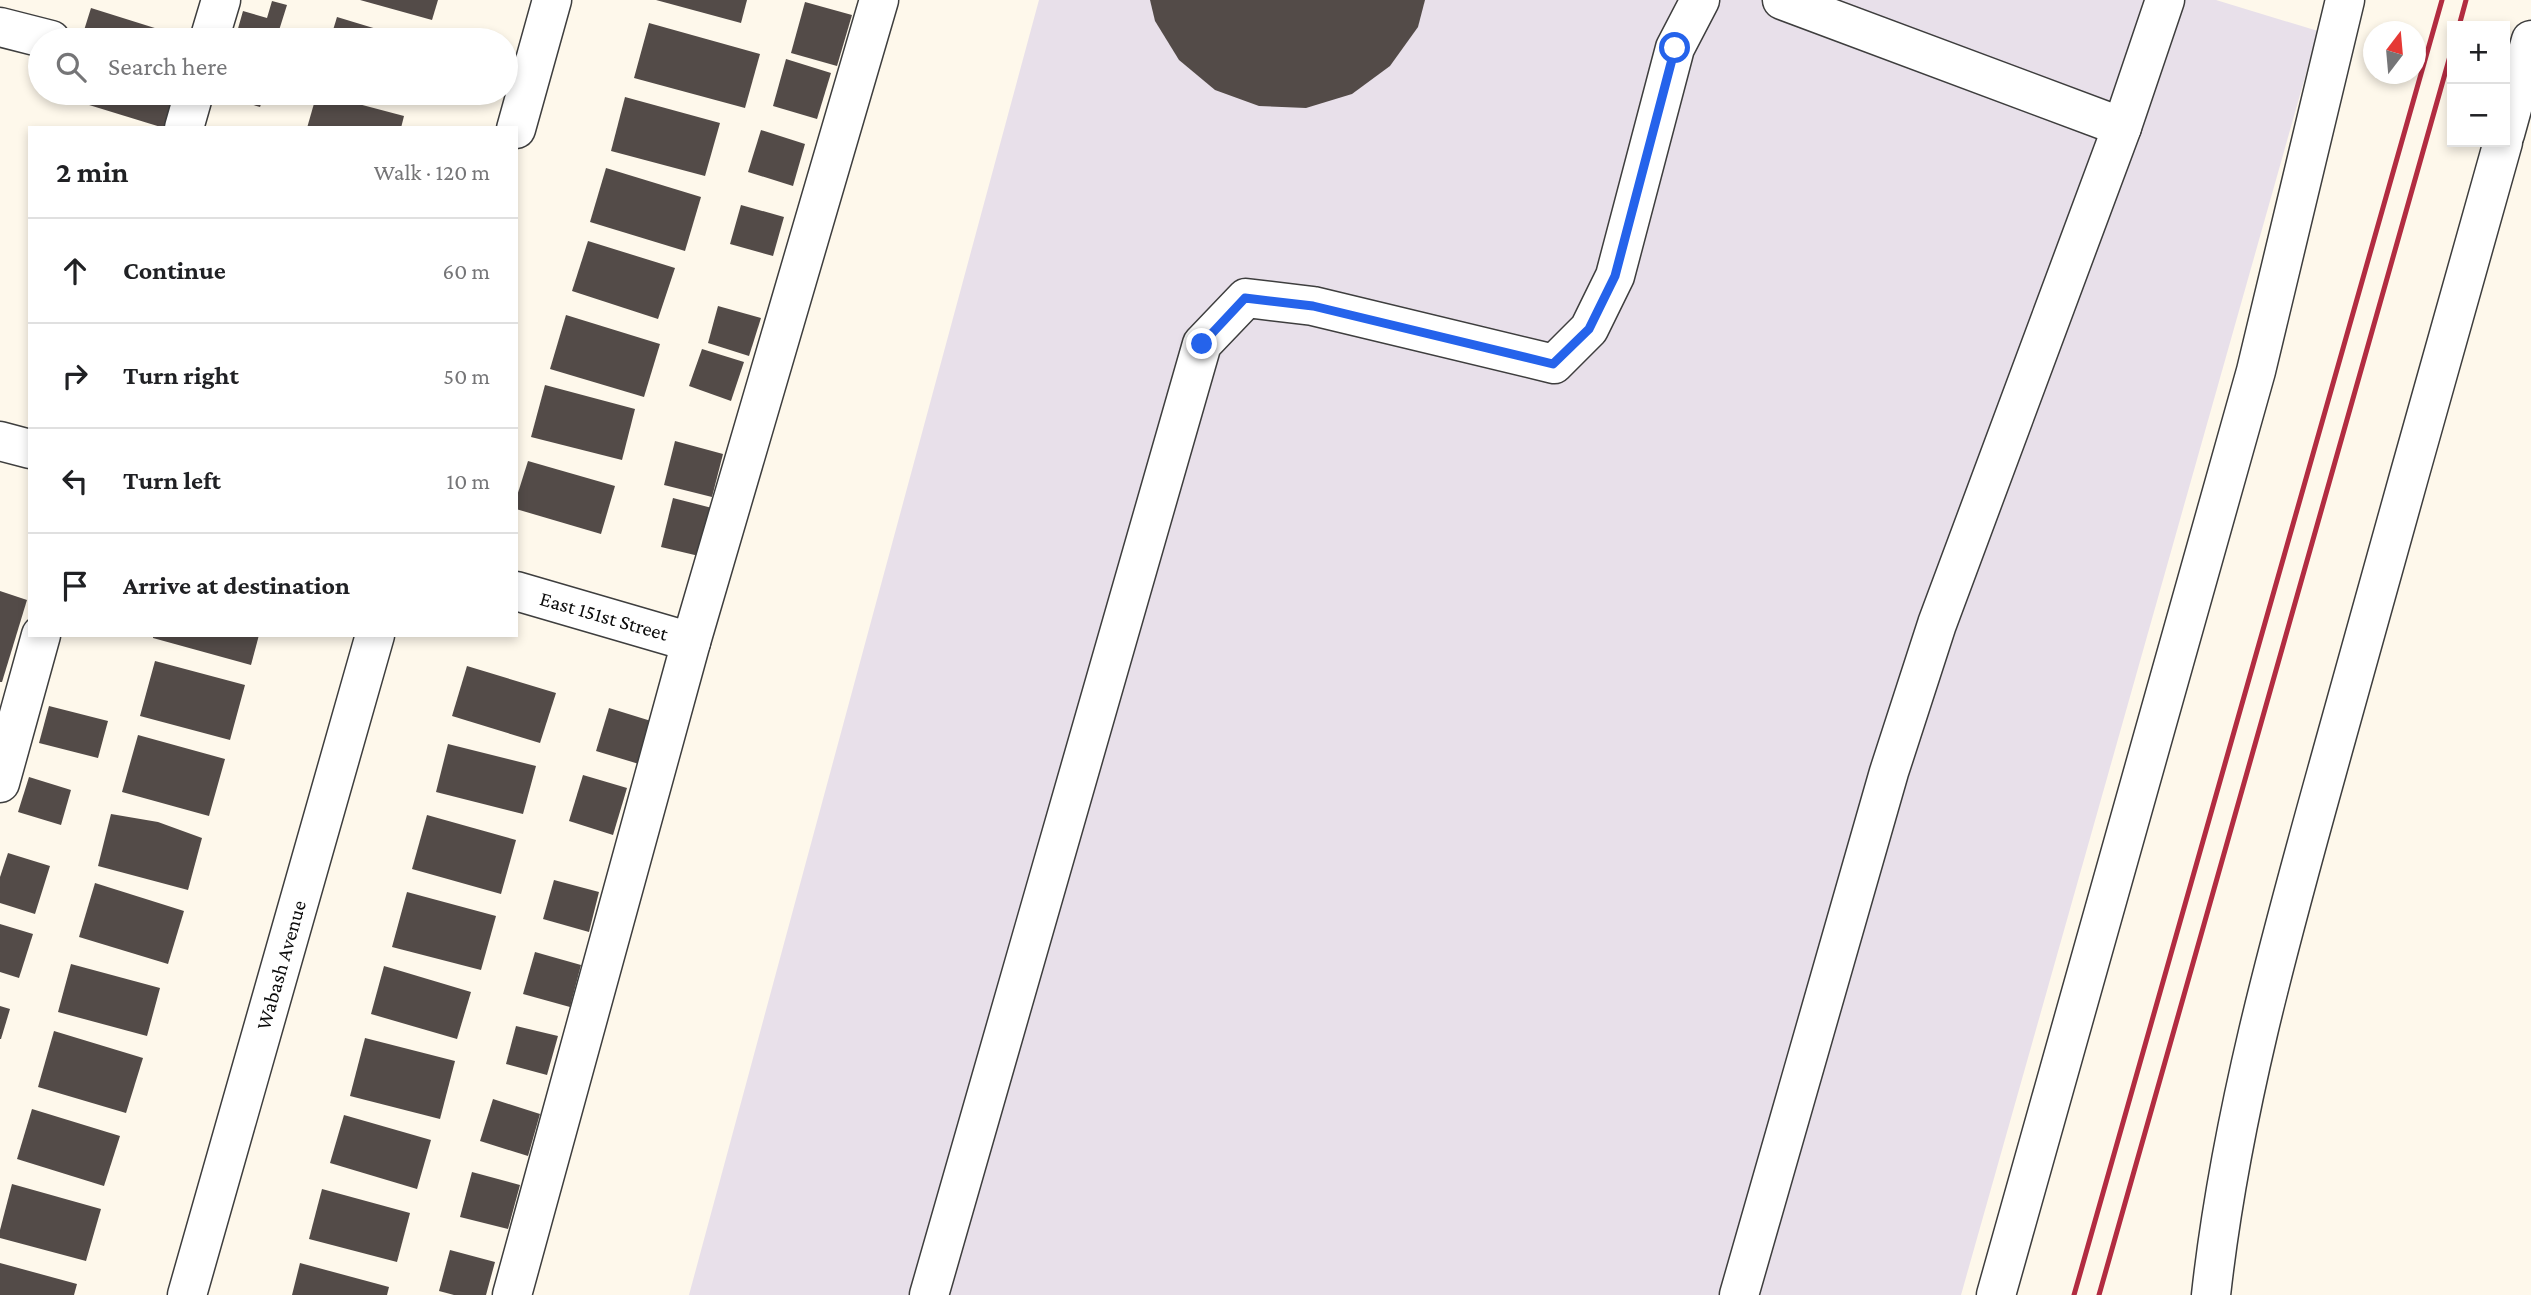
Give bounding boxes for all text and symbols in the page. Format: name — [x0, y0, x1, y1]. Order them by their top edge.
north arrow — [2363, 21, 2426, 84]
map controls — [2447, 21, 2510, 147]
button: + — [2447, 21, 2510, 84]
search box — [28, 28, 518, 105]
route start — [1659, 32, 1690, 63]
icon: search — [52, 48, 90, 86]
text: Search here — [108, 52, 227, 81]
button: − — [2447, 84, 2510, 147]
text: 2 min — [56, 155, 128, 188]
text: Walk · 120 m — [374, 159, 490, 185]
icon: ahead — [56, 252, 94, 290]
text: Continue — [123, 256, 226, 285]
text: 60 m — [443, 258, 490, 284]
route end — [1186, 328, 1217, 359]
icon: right — [56, 357, 94, 395]
text: Turn right — [123, 361, 239, 390]
text: 50 m — [443, 363, 490, 389]
icon: left — [56, 462, 94, 500]
text: Turn left — [123, 466, 221, 495]
text: 10 m — [447, 468, 490, 494]
icon: arrive — [56, 567, 94, 605]
text: Arrive at destination — [123, 571, 350, 600]
street label: East 151st Street — [537, 586, 672, 646]
street label: Wabash Avenue — [251, 897, 311, 1033]

